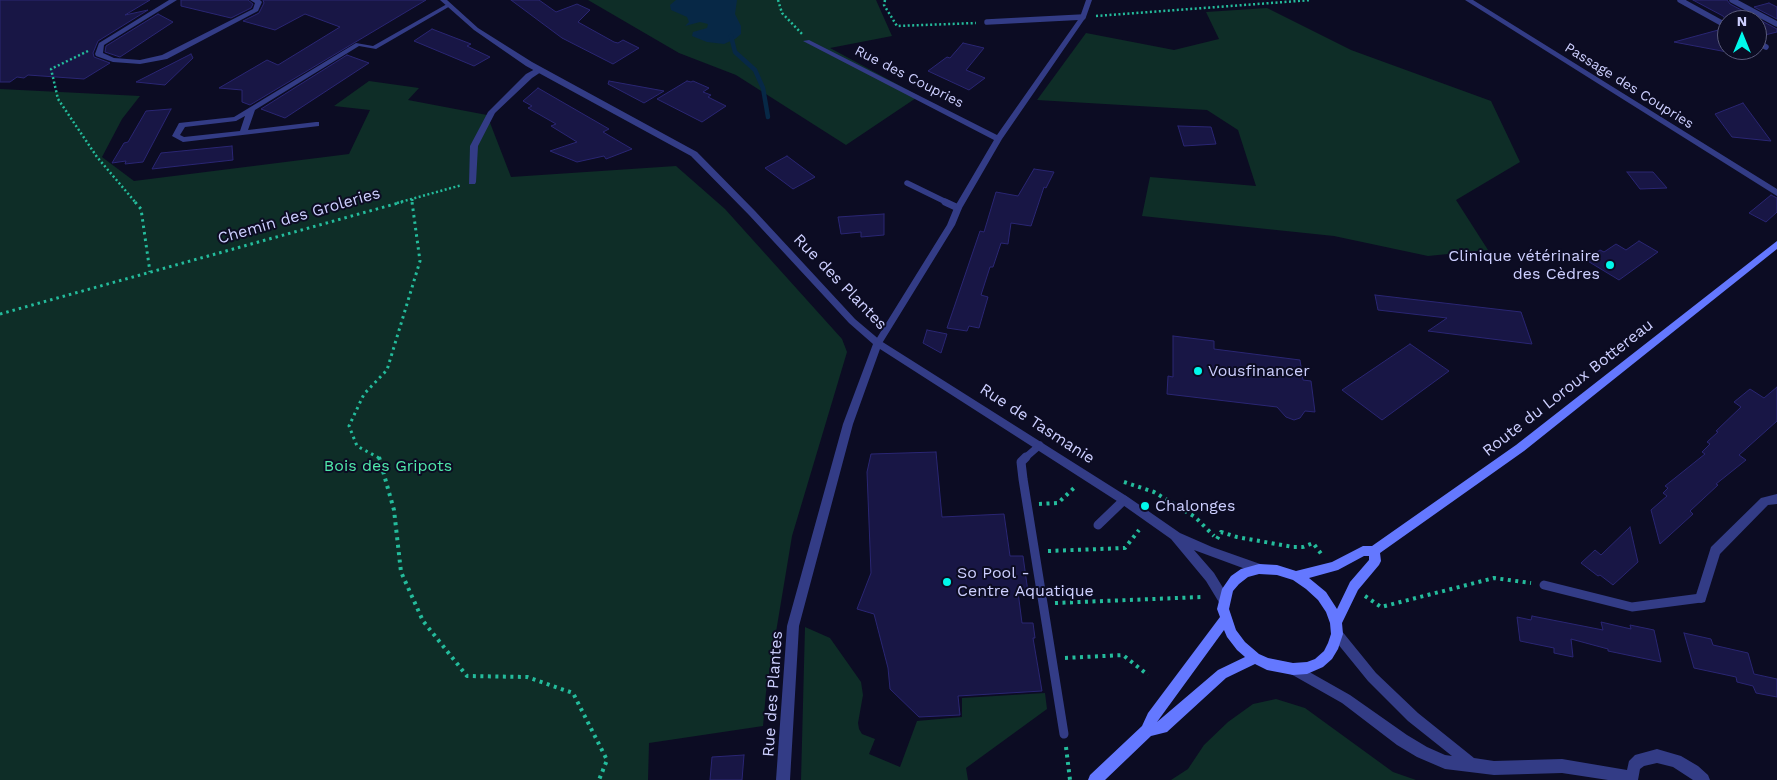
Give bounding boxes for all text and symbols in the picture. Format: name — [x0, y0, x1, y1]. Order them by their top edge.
north arrow — [1717, 10, 1767, 60]
text: N — [1737, 13, 1747, 29]
street label: Passage des Coupries — [1561, 39, 1697, 133]
street label: Rue des Coupries — [852, 42, 966, 112]
street label: Chemin des Groleries — [216, 184, 382, 248]
street label: Rue des Plantes — [789, 230, 891, 334]
place label: Clinique vétérinaire des Cèdres — [1448, 246, 1600, 284]
marker: Clinique vétérinaire des Cèdres — [1604, 259, 1616, 271]
street label: Route du Loroux Bottereau — [1479, 315, 1657, 461]
place label: Vousfinancer — [1208, 361, 1310, 381]
marker: Vousfinancer — [1192, 365, 1204, 377]
street label: Rue de Tasmanie — [976, 380, 1098, 468]
park label: Bois des Gripots — [324, 456, 452, 476]
place label: Chalonges — [1155, 496, 1236, 516]
marker: Chalonges — [1139, 500, 1151, 512]
place label: So Pool - Centre Aquatique — [957, 563, 1094, 601]
marker: So Pool - Centre Aquatique — [941, 576, 953, 588]
street label: Rue des Plantes — [759, 630, 787, 758]

